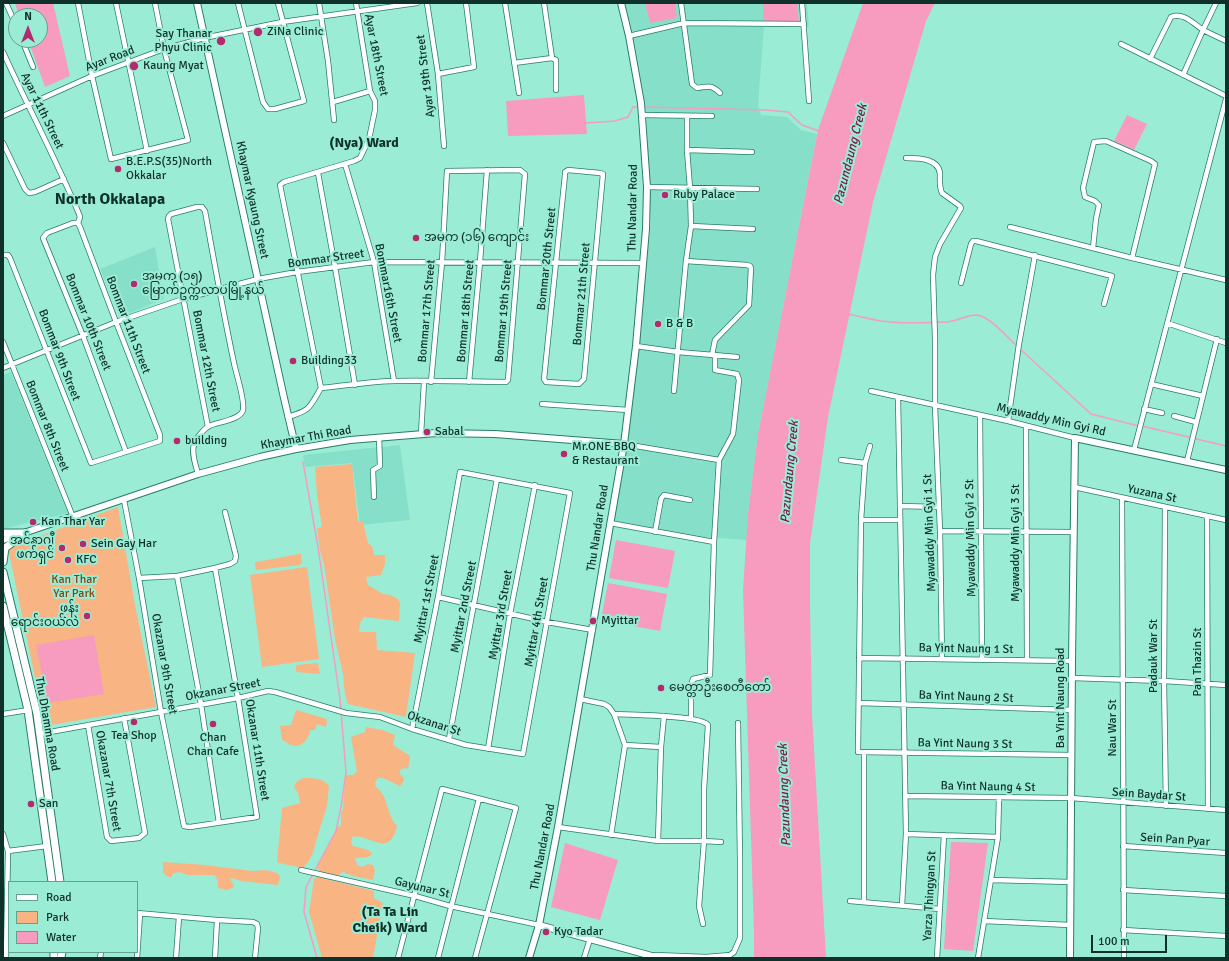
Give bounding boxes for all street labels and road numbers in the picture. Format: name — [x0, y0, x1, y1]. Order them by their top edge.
street label: Ayar 18th Street — [361, 13, 391, 97]
street label: Ayar 19th Street — [414, 34, 438, 118]
street label: Ayar Road — [83, 43, 137, 75]
street label: Ayar 11th Street — [17, 70, 67, 152]
street label: Khaymar Kyaung Street — [233, 140, 271, 260]
street label: Thu Nandar Road — [625, 164, 641, 252]
street label: Bommar 20th Street — [534, 207, 560, 311]
street label: Bommar16th Street — [371, 242, 405, 344]
street label: Bommar 21th Street — [570, 242, 594, 346]
street label: Bommar Street — [287, 247, 365, 271]
street label: Bommar 17th Street — [415, 259, 439, 363]
street label: Bommar 18th Street — [454, 259, 478, 363]
street label: Bommar 19th Street — [492, 259, 516, 363]
street label: Bommar 10th Street — [62, 271, 114, 373]
street label: Bommar 11th Street — [103, 274, 153, 376]
street label: Bommar 9th Street — [35, 307, 83, 403]
street label: Bommar 12th Street — [189, 309, 223, 413]
street label: Bommar 8th Street — [22, 378, 72, 474]
street label: Myawaddy Min Gyi Rd — [995, 400, 1107, 440]
street label: Khaymar Thi Road — [259, 423, 353, 453]
street label: Myawaddy Min Gyi 1 St — [921, 474, 939, 592]
street label: Myawaddy Min Gyi 2 St — [963, 479, 979, 597]
street label: Yuzana St — [1126, 482, 1178, 506]
street label: Thu Nandar Road — [584, 484, 612, 572]
street label: Myawaddy Min Gyi 3 St — [1009, 484, 1023, 602]
street label: Myittar 1st Street — [411, 553, 443, 645]
street label: Myittar 2nd Street — [448, 560, 480, 654]
street label: Myittar 3rd Street — [486, 569, 516, 661]
street label: Myittar 4th Street — [522, 576, 552, 668]
street label: Okazanar 9th Street — [148, 612, 180, 716]
street label: Padauk War St — [1147, 619, 1161, 693]
street label: Pan Thazin St — [1191, 628, 1205, 696]
street label: Ba Yint Naung 1 St — [918, 641, 1014, 657]
street label: Ba Yint Naung Road — [1054, 648, 1068, 748]
street label: Thu Dhamma Road — [32, 676, 62, 772]
street label: Okzanar Street — [184, 676, 262, 704]
street label: Ba Yint Naung 2 St — [918, 688, 1014, 706]
street label: Okzanar 11th Street — [242, 698, 272, 802]
street label: Nau War St — [1106, 699, 1120, 757]
street label: Okzanar St — [405, 709, 463, 739]
street label: Okazanar 7th Street — [92, 729, 124, 833]
street label: Ba Yint Naung 3 St — [917, 736, 1013, 752]
street label: Ba Yint Naung 4 St — [940, 779, 1036, 795]
street label: Sein Baydar St — [1111, 785, 1187, 805]
street label: Thu Nandar Road — [528, 803, 558, 891]
street label: Sein Pan Pyar — [1140, 830, 1210, 850]
street label: Yarza Thingyan St — [920, 851, 940, 941]
street label: Gayunar St — [393, 874, 451, 902]

